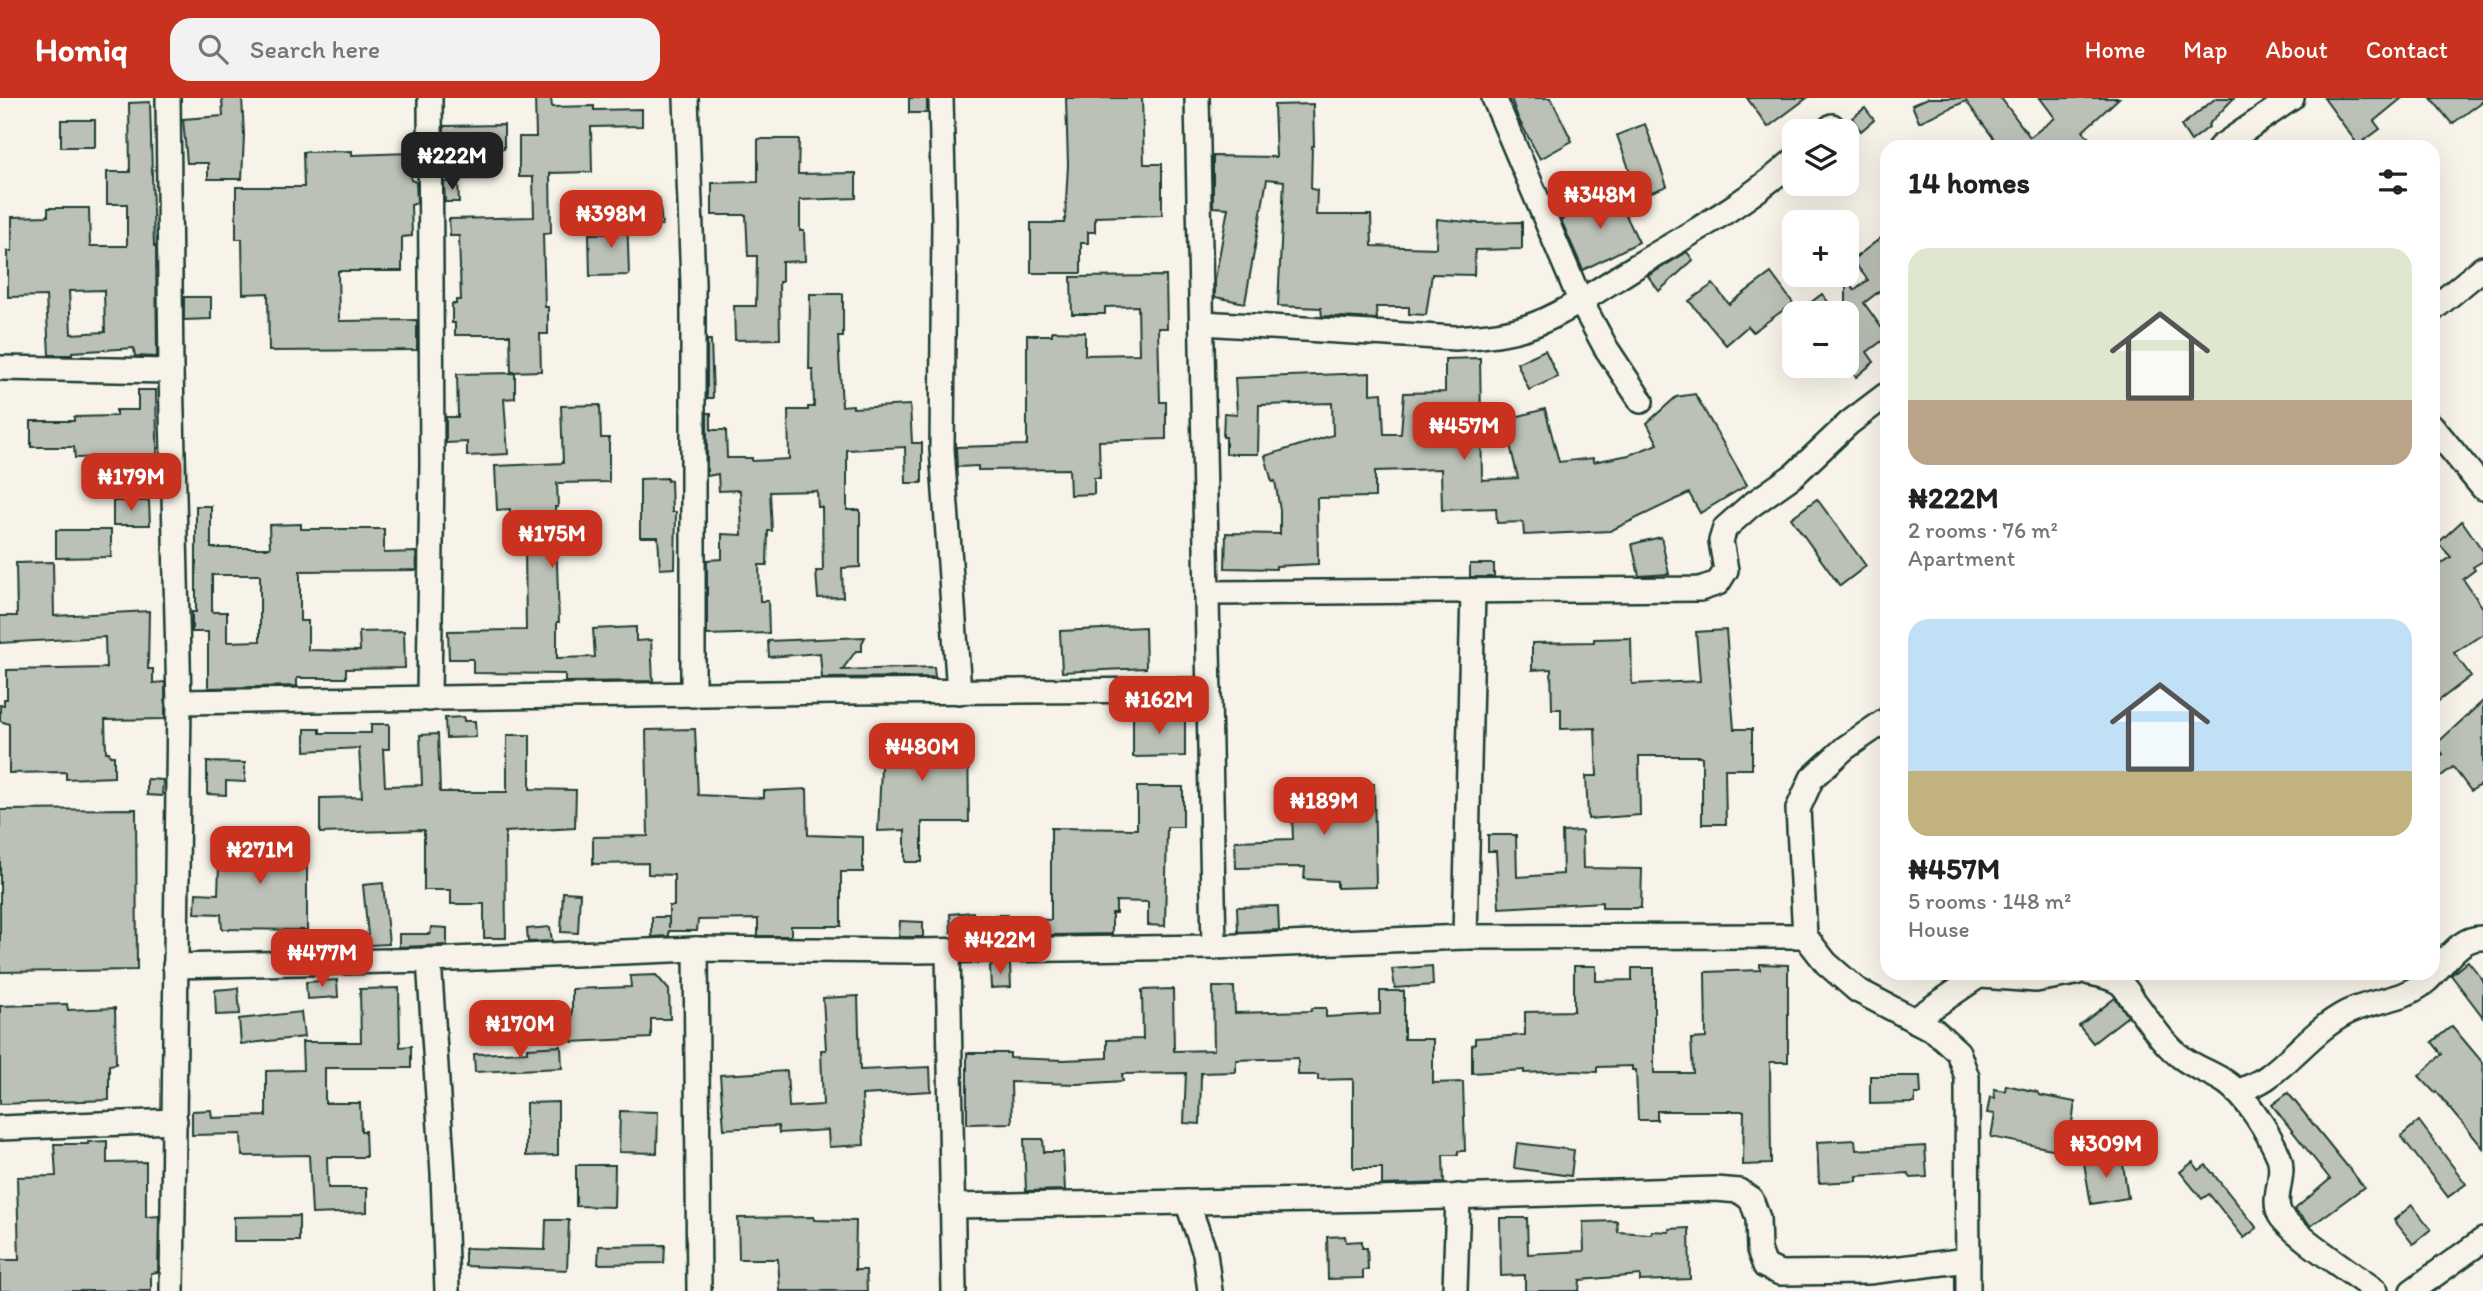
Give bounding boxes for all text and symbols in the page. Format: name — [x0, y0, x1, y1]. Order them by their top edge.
search box — [170, 18, 660, 81]
text: Homiq — [35, 30, 128, 69]
icon: search — [194, 30, 232, 68]
text: Search here — [250, 33, 380, 65]
text: Home — [2085, 35, 2145, 64]
text: Map — [2183, 35, 2227, 64]
text: About — [2265, 35, 2328, 64]
text: Contact — [2366, 35, 2448, 64]
map controls — [1782, 119, 1859, 378]
button: layers — [1782, 119, 1859, 196]
pin: ₦222M — [403, 132, 501, 192]
text: ₦222M — [417, 141, 487, 169]
icon: filters — [2374, 163, 2412, 201]
text: 14 homes — [1908, 164, 2030, 201]
pin: ₦348M — [1551, 172, 1649, 231]
text: ₦348M — [1564, 180, 1636, 208]
pin: ₦398M — [562, 190, 660, 250]
text: ₦398M — [576, 199, 646, 227]
button: + — [1782, 210, 1859, 287]
icon: home — [2097, 293, 2223, 419]
button: − — [1782, 301, 1859, 378]
pin: ₦457M — [1415, 402, 1513, 462]
text: ₦457M — [1429, 411, 1499, 439]
pin: ₦179M — [82, 454, 180, 513]
text: ₦179M — [97, 462, 165, 490]
text: ₦222M — [1908, 479, 1999, 516]
pin: ₦175M — [503, 510, 601, 570]
text: 2 rooms · 76 m² — [1908, 516, 2058, 544]
text: ₦175M — [518, 519, 586, 547]
text: Apartment — [1908, 544, 2015, 572]
icon: home — [2097, 664, 2223, 790]
pin: ₦162M — [1110, 676, 1208, 736]
text: ₦162M — [1125, 685, 1193, 713]
pin: ₦480M — [873, 724, 971, 783]
text: ₦480M — [885, 732, 959, 760]
pin: ₦189M — [1275, 778, 1373, 837]
text: ₦189M — [1290, 786, 1358, 814]
pin: ₦271M — [211, 826, 309, 886]
text: ₦271M — [226, 835, 294, 863]
text: ₦457M — [1908, 850, 2000, 887]
text: 5 rooms · 148 m² — [1908, 887, 2071, 915]
text: House — [1908, 915, 1970, 943]
pin: ₦422M — [951, 916, 1049, 976]
text: ₦422M — [964, 925, 1036, 953]
pin: ₦477M — [273, 930, 371, 989]
text: ₦477M — [287, 938, 357, 966]
pin: ₦170M — [471, 1000, 569, 1060]
text: ₦170M — [485, 1009, 555, 1037]
pin: ₦309M — [2057, 1121, 2155, 1180]
text: ₦309M — [2070, 1129, 2142, 1157]

